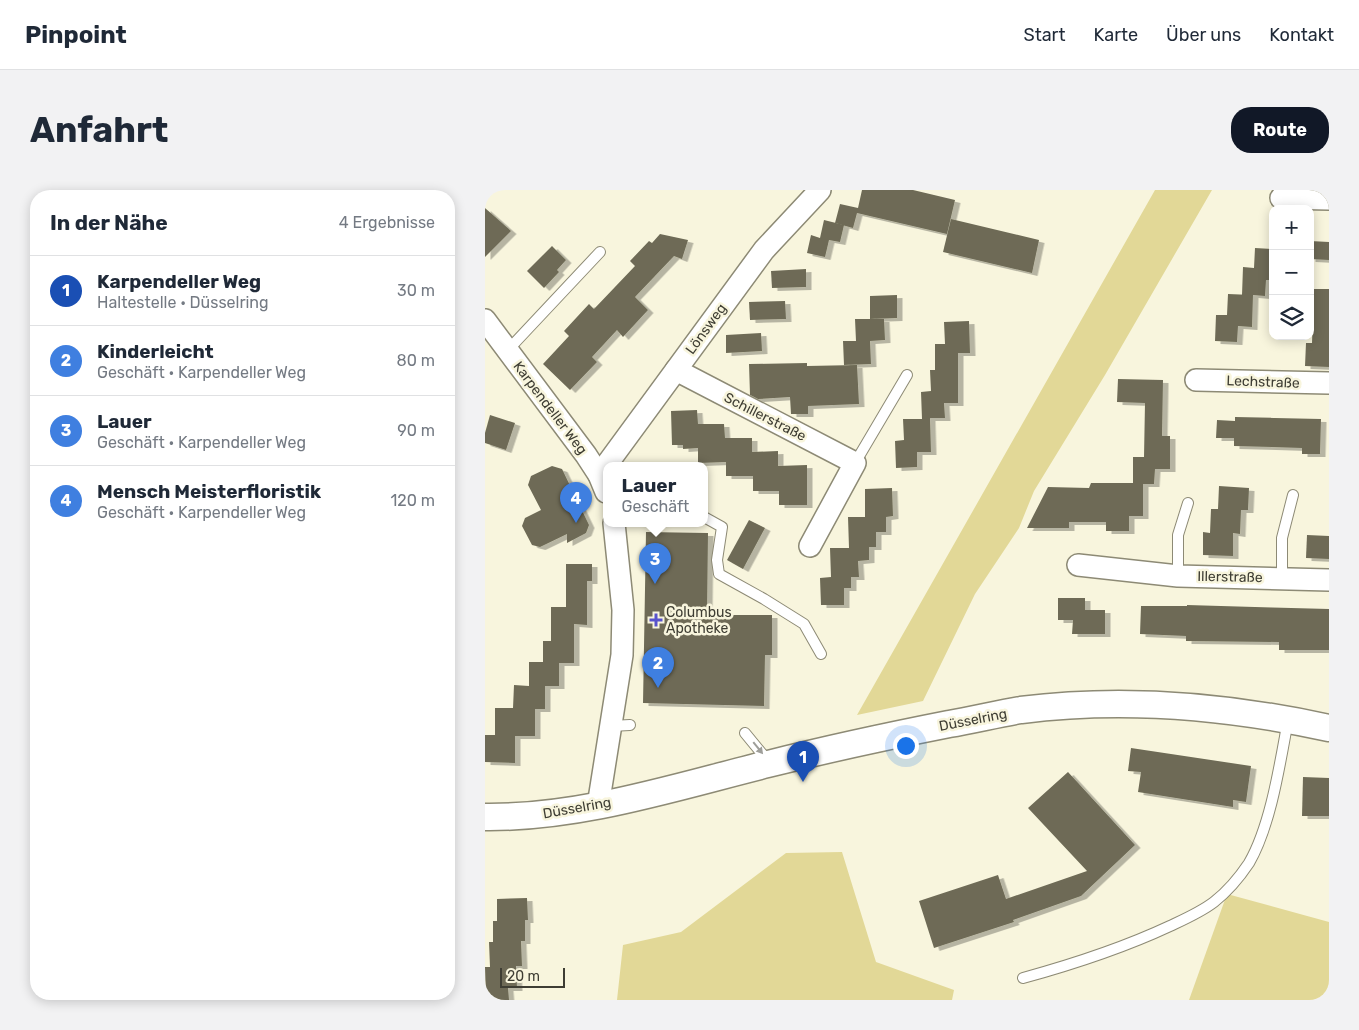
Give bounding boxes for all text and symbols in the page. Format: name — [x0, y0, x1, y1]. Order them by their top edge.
text: Pinpoint — [25, 21, 127, 49]
text: Start — [1023, 24, 1066, 46]
text: Karte — [1094, 24, 1138, 46]
text: Über uns — [1166, 24, 1241, 46]
text: Kontakt — [1269, 24, 1334, 46]
button: Route — [1231, 107, 1329, 153]
text: Anfahrt — [30, 109, 168, 151]
map controls — [1269, 205, 1314, 340]
button: + — [1269, 205, 1314, 250]
text: In der Nähe — [50, 210, 168, 235]
text: 4 Ergebnisse — [339, 213, 435, 232]
button: − — [1269, 250, 1314, 295]
text: Karpendeller Weg — [97, 270, 261, 293]
text: 1 — [62, 281, 70, 300]
text: 30 m — [397, 281, 435, 300]
text: Haltestelle · Düsselring — [97, 293, 269, 312]
button: layers — [1269, 295, 1314, 340]
street label: Lönsweg — [682, 300, 730, 358]
text: Kinderleicht — [97, 340, 214, 363]
text: 2 — [61, 351, 71, 370]
text: 80 m — [397, 351, 435, 370]
street label: Karpendeller Weg — [509, 358, 591, 458]
text: Geschäft · Karpendeller Weg — [97, 363, 306, 382]
street label: Lechstraße — [1226, 372, 1300, 392]
street label: Schillerstraße — [721, 389, 809, 445]
text: Lauer — [97, 410, 152, 433]
text: 3 — [61, 421, 71, 440]
text: 90 m — [397, 421, 435, 440]
text: Geschäft · Karpendeller Weg — [97, 433, 306, 452]
popup — [603, 462, 708, 527]
text: Lauer — [622, 474, 676, 497]
text: Mensch Meisterfloristik — [97, 480, 321, 503]
pin: 4 — [560, 482, 592, 523]
text: 4 — [61, 491, 71, 510]
text: 120 m — [390, 491, 435, 510]
text: Geschäft — [622, 497, 689, 516]
text: Geschäft · Karpendeller Weg — [97, 503, 306, 522]
pin: 3 — [639, 543, 671, 584]
street label: Illerstraße — [1197, 568, 1263, 586]
place label: Columbus Apotheke — [666, 604, 732, 637]
marker: Columbus Apotheke — [650, 614, 662, 626]
pin: 2 — [642, 647, 674, 688]
street label: Düsselring — [937, 705, 1009, 735]
your location — [893, 733, 919, 759]
pin: 1 — [787, 741, 819, 782]
one-way arrow — [752, 742, 763, 755]
street label: Düsselring — [541, 794, 613, 822]
scale bar — [500, 965, 565, 988]
text: 20 m — [507, 968, 540, 985]

